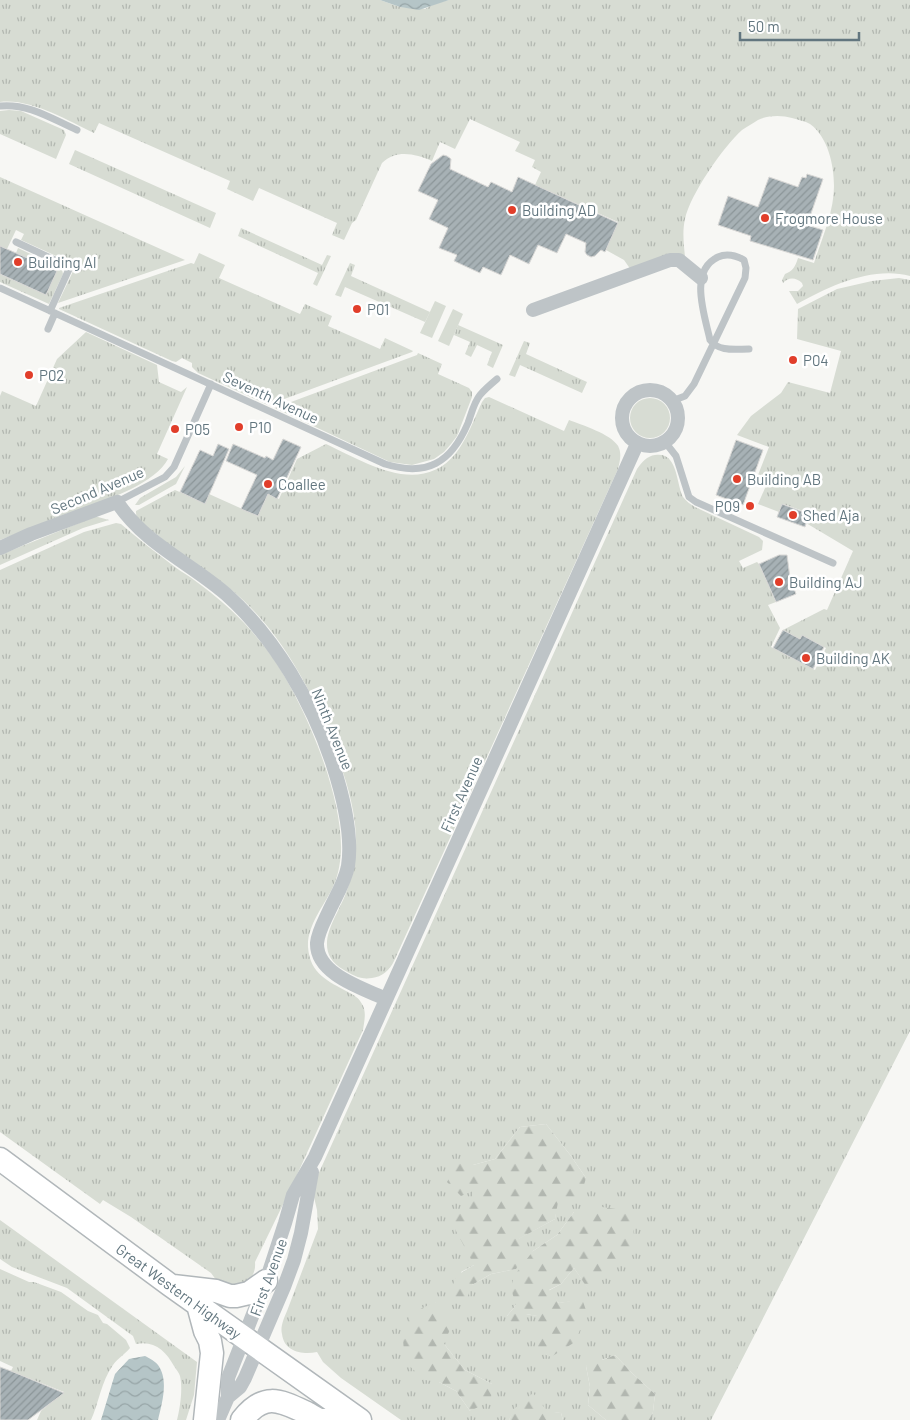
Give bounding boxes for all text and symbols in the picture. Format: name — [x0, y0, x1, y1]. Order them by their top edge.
scale bar — [740, 10, 859, 42]
text: 50 m — [748, 17, 780, 35]
place label: Building AD — [522, 201, 596, 219]
marker: Building AD — [506, 204, 518, 216]
place label: Frogmore House — [775, 209, 883, 227]
marker: Frogmore House — [759, 212, 771, 224]
place label: Building AI — [28, 253, 97, 271]
marker: Building AI — [12, 256, 24, 268]
place label: P01 — [367, 300, 389, 318]
marker: P01 — [351, 303, 363, 315]
place label: P04 — [803, 351, 829, 369]
marker: P04 — [787, 354, 799, 366]
place label: P02 — [39, 366, 64, 384]
street label: Seventh Avenue — [220, 367, 322, 427]
marker: P02 — [23, 369, 35, 381]
place label: P10 — [249, 418, 272, 436]
place label: P05 — [185, 420, 210, 438]
marker: P10 — [233, 421, 245, 433]
marker: P05 — [169, 423, 181, 435]
street label: Second Avenue — [48, 462, 146, 518]
place label: Building AB — [747, 470, 821, 488]
marker: Building AB — [731, 473, 743, 485]
place label: Coallee — [278, 475, 326, 493]
marker: Coallee — [262, 478, 274, 490]
place label: P09 — [715, 497, 740, 515]
marker: P09 — [744, 500, 756, 512]
place label: Shed Aja — [803, 506, 859, 524]
marker: Shed Aja — [787, 509, 799, 521]
place label: Building AJ — [789, 573, 863, 591]
marker: Building AJ — [773, 576, 785, 588]
place label: Building AK — [816, 649, 890, 667]
marker: Building AK — [800, 652, 812, 664]
street label: Ninth Avenue — [308, 686, 358, 772]
street label: First Avenue — [436, 753, 486, 835]
street label: First Avenue — [246, 1236, 290, 1318]
street label: Great Western Highway — [113, 1239, 245, 1343]

